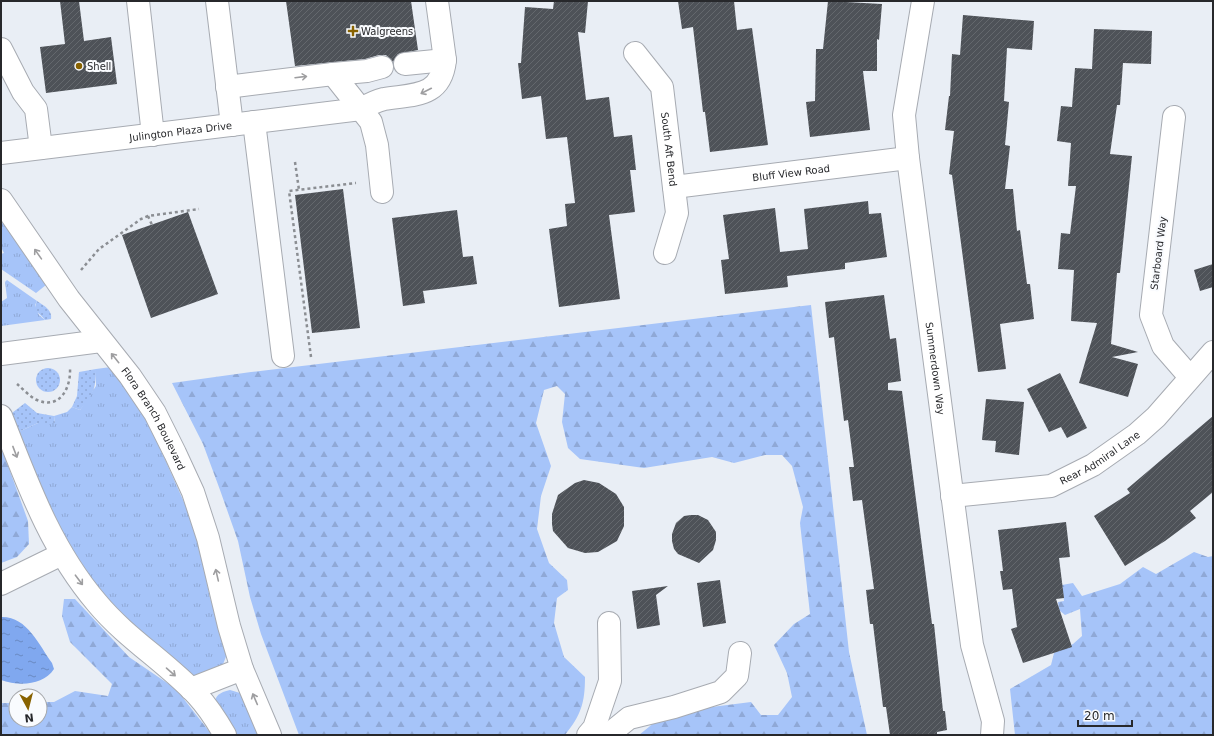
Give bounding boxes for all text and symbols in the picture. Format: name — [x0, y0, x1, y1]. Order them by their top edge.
marker: Walgreens — [348, 26, 358, 36]
place label: Walgreens — [361, 26, 413, 37]
marker: Shell — [74, 61, 84, 71]
place label: Shell — [87, 61, 111, 72]
one-way arrow — [294, 74, 307, 81]
one-way arrow — [420, 88, 432, 95]
street label: South Aft Bend — [659, 111, 679, 187]
street label: Julington Plaza Drive — [128, 120, 233, 143]
street label: Bluff View Road — [752, 163, 831, 183]
street label: Starboard Way — [1149, 216, 1168, 290]
one-way arrow — [34, 248, 42, 259]
street label: Summerdown Way — [924, 321, 947, 416]
one-way arrow — [110, 353, 119, 364]
street label: Flora Branch Boulevard — [119, 365, 187, 472]
street label: Rear Admiral Lane — [1058, 429, 1142, 487]
one-way arrow — [12, 445, 20, 457]
one-way arrow — [213, 569, 221, 582]
one-way arrow — [75, 575, 83, 586]
one-way arrow — [165, 668, 176, 677]
north arrow — [8, 688, 48, 728]
one-way arrow — [250, 693, 258, 705]
scale bar — [1078, 702, 1132, 728]
text: 20 m — [1084, 709, 1115, 723]
text: N — [24, 710, 35, 724]

